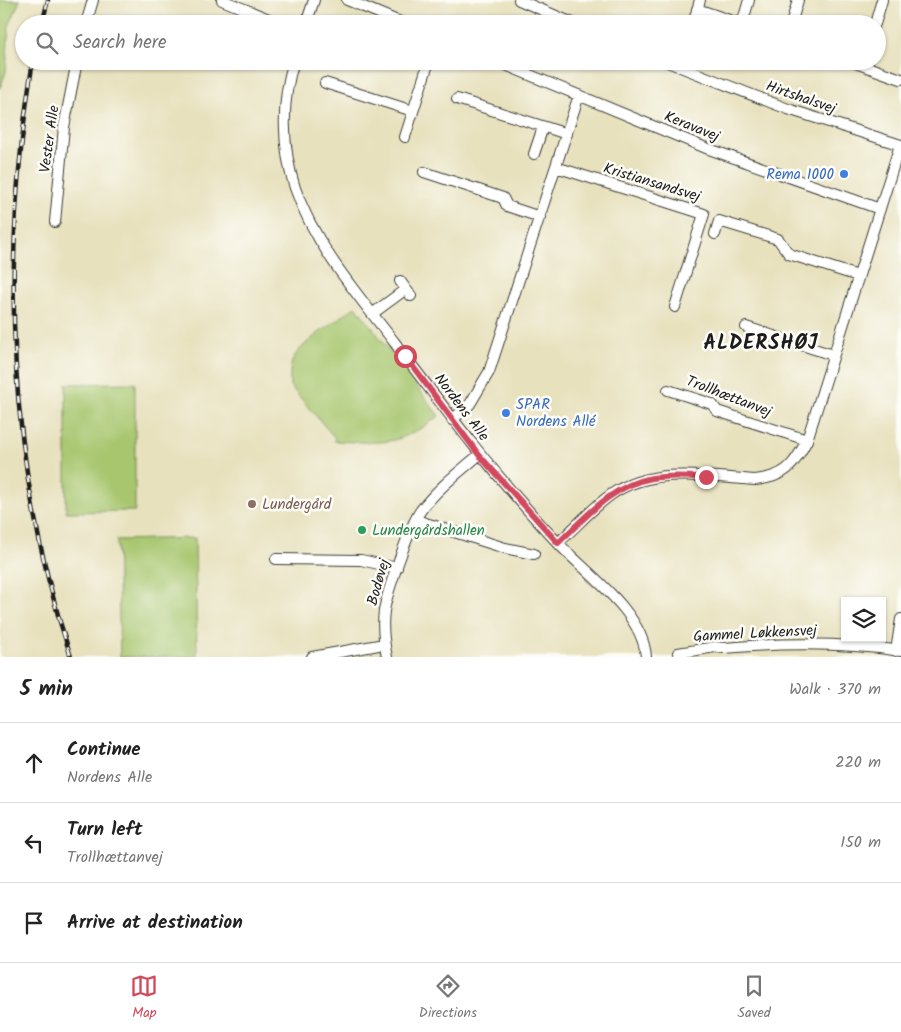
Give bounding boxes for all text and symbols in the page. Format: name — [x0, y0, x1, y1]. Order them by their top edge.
search box — [15, 15, 886, 70]
text: Search here — [73, 28, 167, 58]
icon: search — [33, 29, 61, 57]
street label: Hirtshalsvej — [762, 75, 840, 122]
street label: Vester Alle — [33, 104, 67, 174]
street label: Keravavej — [660, 105, 724, 149]
street label: Kristiansandsvej — [600, 157, 704, 209]
place label: Rema 1000 — [766, 163, 834, 187]
marker: Rema 1000 — [838, 168, 850, 180]
district label: ALDERSHØJ — [703, 328, 819, 360]
route start — [394, 345, 417, 368]
street label: Nordens Alle — [428, 369, 495, 447]
street label: Trollhættanvej — [682, 370, 776, 425]
place label: SPAR Nordens Allé — [516, 393, 597, 434]
marker: SPAR Nordens Allé — [500, 407, 512, 419]
route end — [695, 466, 718, 489]
place label: Lundergård — [262, 493, 332, 517]
marker: Lundergård — [246, 498, 258, 510]
place label: Lundergårdshallen — [372, 519, 485, 543]
marker: Lundergårdshallen — [356, 524, 368, 536]
street label: Bodøvej — [361, 555, 397, 608]
map controls — [841, 597, 886, 642]
button: layers — [841, 597, 886, 642]
street label: Gammel Løkkensvej — [693, 619, 819, 649]
text: 5 min — [20, 673, 73, 706]
text: Walk · 370 m — [789, 677, 881, 702]
text: Continue — [67, 735, 140, 765]
icon: ahead — [20, 749, 48, 777]
text: 220 m — [835, 750, 881, 775]
text: Nordens Alle — [67, 765, 152, 790]
text: Turn left — [67, 815, 142, 845]
icon: left — [20, 829, 48, 857]
text: 150 m — [840, 830, 881, 855]
text: Trollhættanvej — [67, 845, 163, 870]
text: Arrive at destination — [67, 908, 243, 938]
icon: arrive — [20, 909, 48, 937]
tab: Map — [130, 972, 158, 1024]
tab: Directions — [419, 972, 477, 1024]
tab: Saved — [737, 972, 771, 1024]

